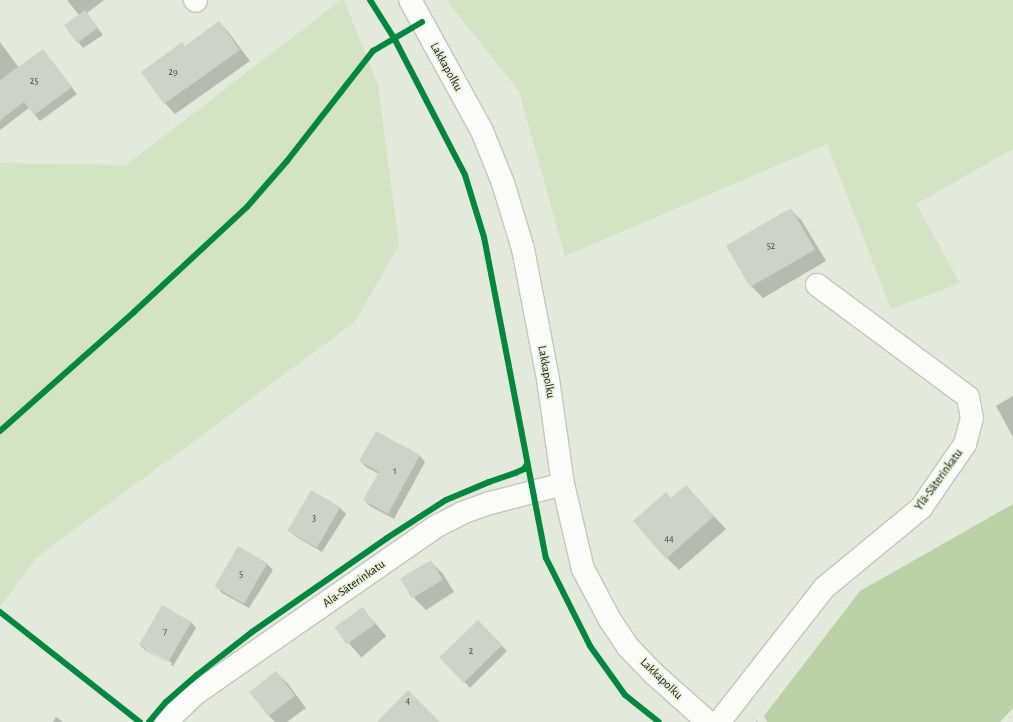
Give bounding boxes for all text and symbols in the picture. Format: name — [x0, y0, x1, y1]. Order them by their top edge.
street label: Lakkapolku — [427, 40, 465, 94]
house number: 29 — [168, 67, 178, 79]
house number: 25 — [30, 76, 38, 88]
house number: 52 — [767, 241, 775, 253]
street label: Lakkapolku — [534, 344, 558, 400]
street label: Ylä-Säterinkatu — [912, 446, 966, 514]
house number: 1 — [393, 466, 397, 478]
house number: 3 — [312, 513, 316, 525]
house number: 44 — [664, 534, 674, 546]
street label: Ala-Säterinkatu — [320, 557, 388, 611]
house number: 5 — [239, 569, 243, 581]
house number: 7 — [163, 627, 167, 639]
house number: 2 — [469, 646, 473, 658]
street label: Lakkapolku — [637, 655, 685, 703]
house number: 4 — [406, 696, 410, 708]

